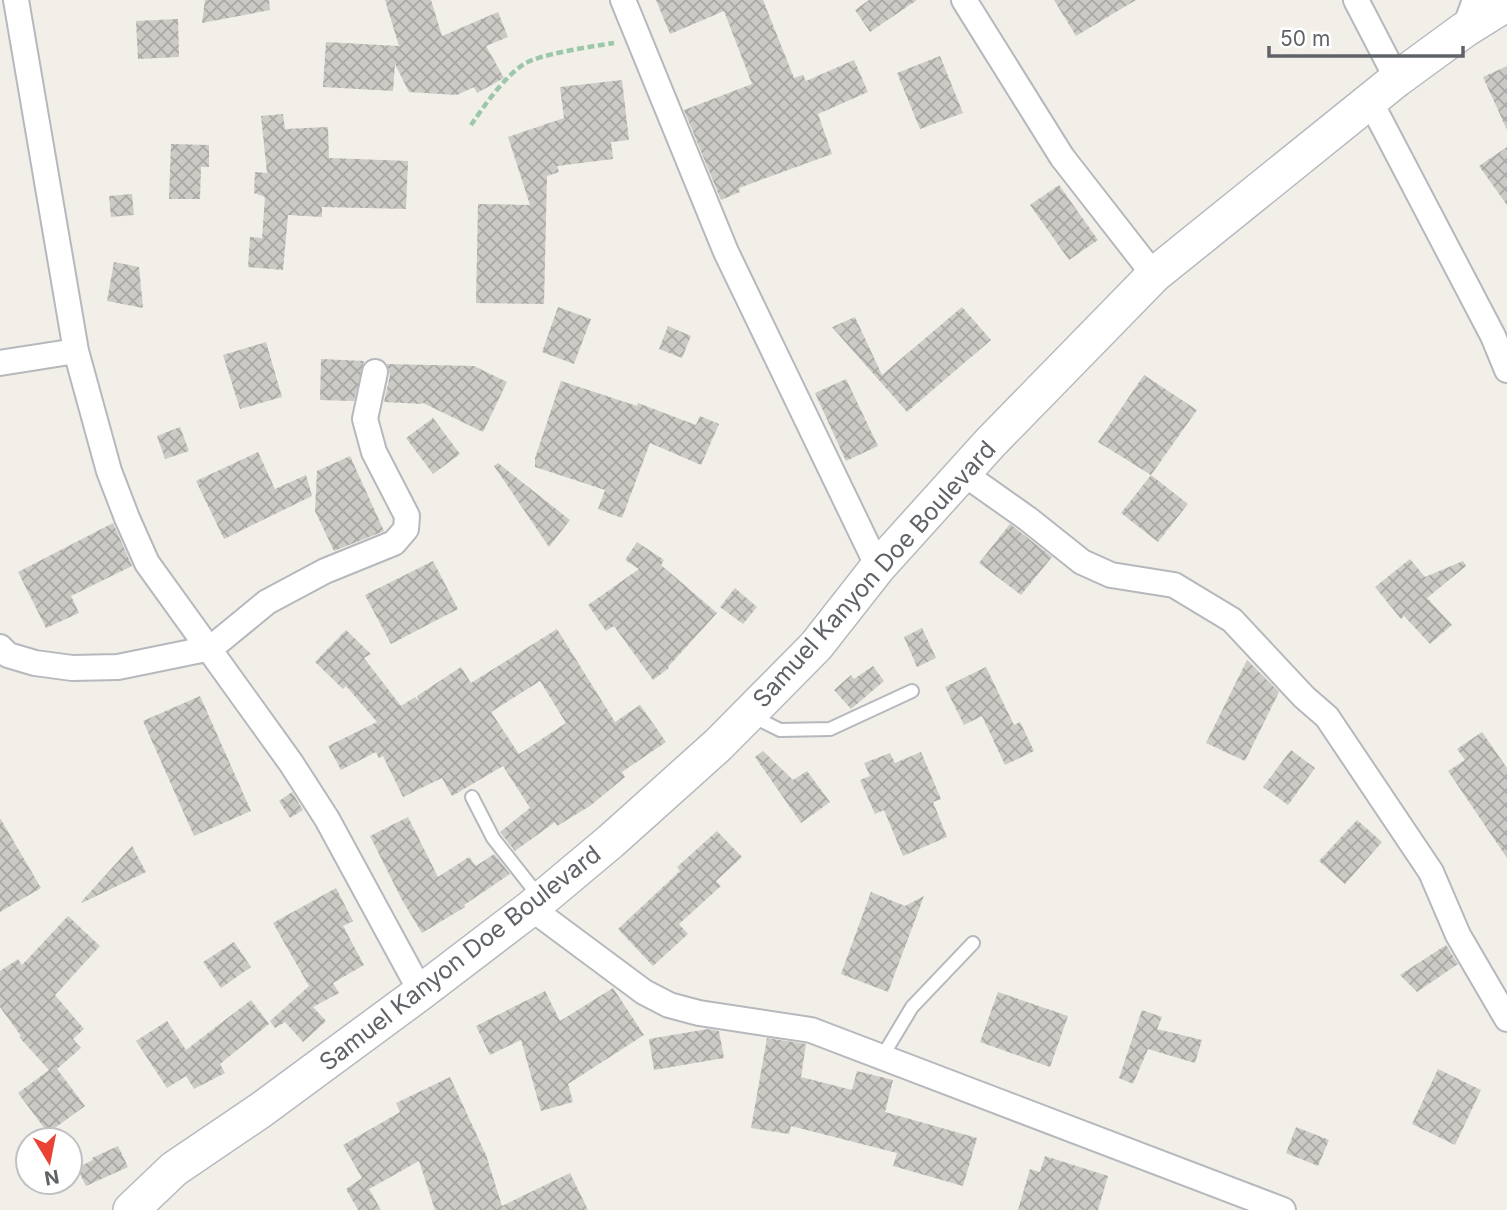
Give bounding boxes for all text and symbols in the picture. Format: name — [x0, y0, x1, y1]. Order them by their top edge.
scale bar — [1269, 14, 1463, 58]
text: 50 m — [1280, 26, 1330, 51]
street label: Samuel Kanyon Doe Boulevard — [747, 435, 1001, 713]
street label: Samuel Kanyon Doe Boulevard — [314, 839, 606, 1077]
north arrow — [14, 1126, 84, 1196]
text: N — [43, 1165, 61, 1190]

